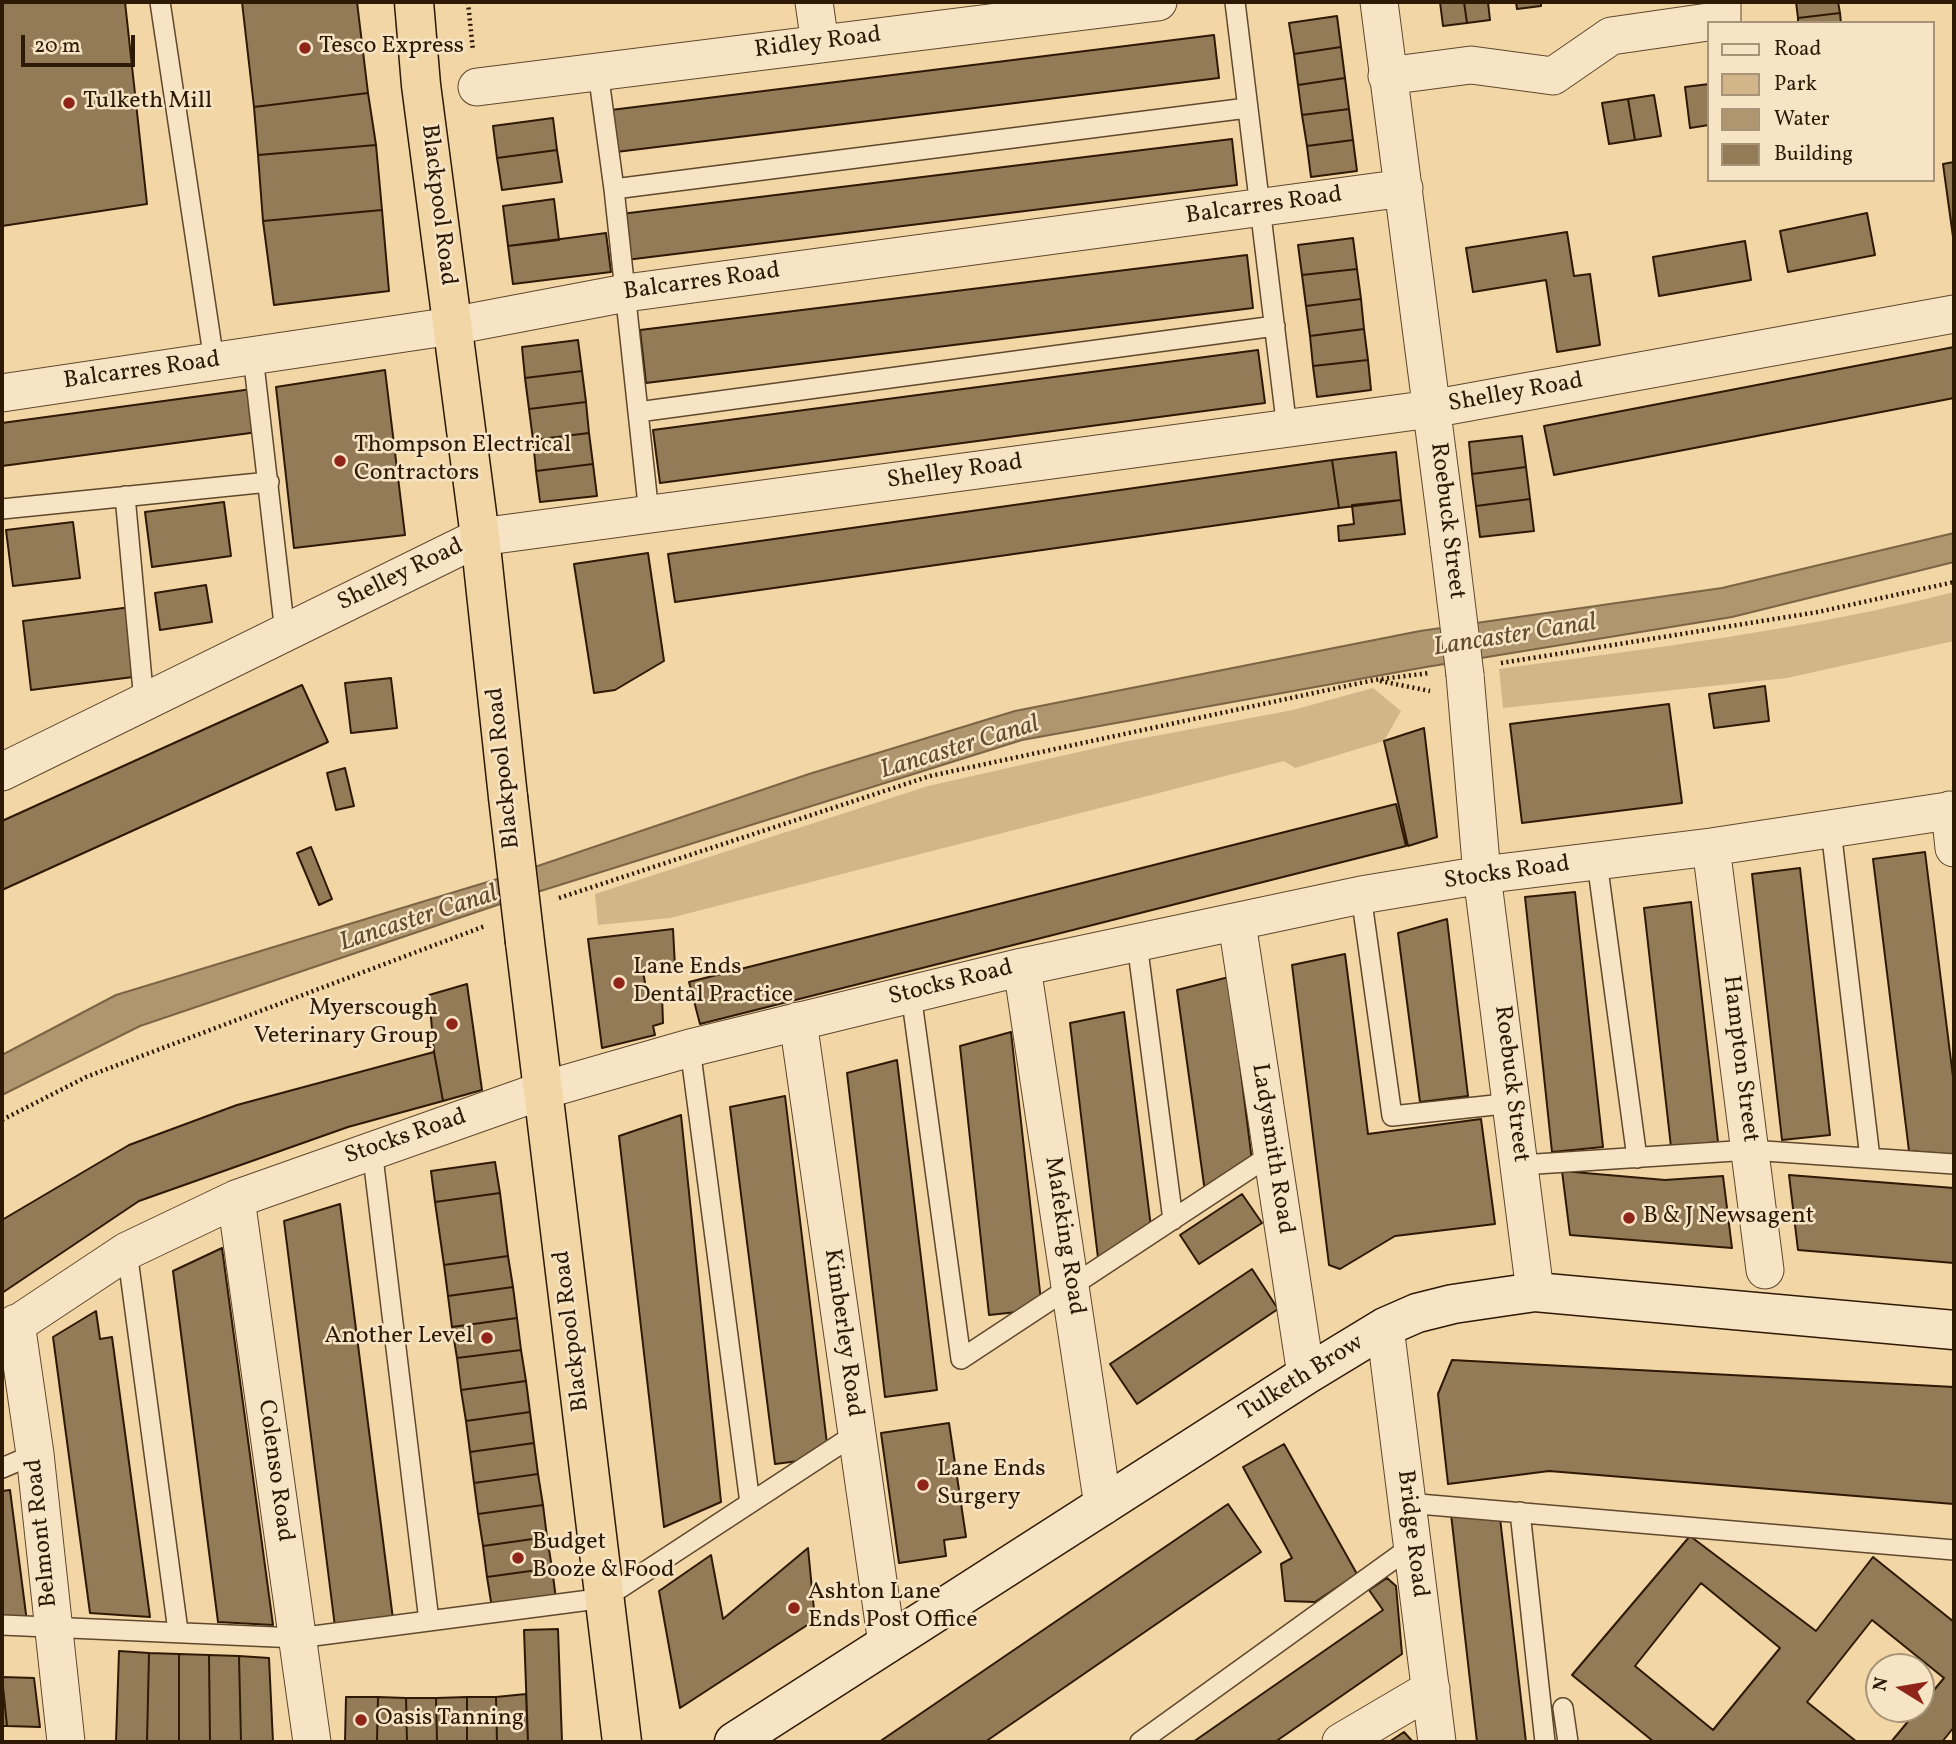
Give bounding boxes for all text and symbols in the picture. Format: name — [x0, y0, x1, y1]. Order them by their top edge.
scale bar — [24, 21, 138, 65]
legend — [1708, 21, 1935, 182]
street label: Ridley Road — [753, 22, 883, 66]
text: 20 m — [34, 32, 80, 61]
place label: Tesco Express — [319, 34, 464, 62]
text: Road — [1774, 35, 1821, 64]
marker: Tesco Express — [297, 40, 313, 56]
text: Park — [1774, 70, 1817, 99]
place label: Tulketh Mill — [83, 89, 212, 117]
marker: Tulketh Mill — [61, 95, 77, 111]
text: Water — [1774, 105, 1830, 134]
street label: Blackpool Road — [413, 123, 461, 287]
text: Building — [1774, 140, 1853, 169]
street label: Balcarres Road — [1184, 182, 1344, 232]
street label: Balcarres Road — [622, 258, 782, 308]
street label: Balcarres Road — [62, 347, 222, 397]
street label: Shelley Road — [1446, 368, 1586, 420]
place label: Thompson Electrical Contractors — [354, 433, 571, 489]
street label: Roebuck Street — [1422, 441, 1470, 601]
street label: Shelley Road — [885, 449, 1025, 497]
marker: Thompson Electrical Contractors — [332, 453, 348, 469]
street label: Shelley Road — [333, 533, 469, 619]
water label: Lancaster Canal — [1431, 609, 1599, 665]
street label: Blackpool Road — [482, 686, 528, 850]
water label: Lancaster Canal — [877, 710, 1043, 788]
street label: Stocks Road — [1442, 851, 1572, 897]
water label: Lancaster Canal — [336, 880, 502, 960]
place label: Lane Ends Dental Practice — [633, 955, 793, 1011]
street label: Stocks Road — [886, 955, 1016, 1013]
street label: Hampton Street — [1714, 974, 1764, 1144]
marker: Lane Ends Dental Practice — [611, 975, 627, 991]
place label: Myerscough Veterinary Group — [254, 996, 438, 1052]
street label: Roebuck Street — [1486, 1004, 1534, 1164]
marker: Myerscough Veterinary Group — [444, 1016, 460, 1032]
street label: Ladysmith Road — [1243, 1062, 1299, 1236]
street label: Stocks Road — [341, 1104, 471, 1172]
street label: Mafeking Road — [1036, 1155, 1090, 1317]
place label: B & J Newsagent — [1643, 1204, 1814, 1232]
marker: B & J Newsagent — [1621, 1210, 1637, 1226]
street label: Kimberley Road — [816, 1247, 868, 1419]
street label: Blackpool Road — [549, 1249, 597, 1413]
place label: Another Level — [324, 1324, 473, 1352]
street label: Tulketh Brow — [1234, 1329, 1370, 1429]
marker: Another Level — [479, 1330, 495, 1346]
street label: Colenso Road — [250, 1398, 298, 1544]
street label: Belmont Road — [21, 1457, 65, 1609]
place label: Lane Ends Surgery — [937, 1457, 1045, 1513]
street label: Bridge Road — [1389, 1469, 1433, 1599]
marker: Lane Ends Surgery — [915, 1477, 931, 1493]
place label: Budget Booze & Food — [532, 1530, 675, 1586]
marker: Budget Booze & Food — [510, 1550, 526, 1566]
place label: Ashton Lane Ends Post Office — [808, 1580, 978, 1636]
marker: Ashton Lane Ends Post Office — [786, 1600, 802, 1616]
north arrow — [1865, 1653, 1935, 1723]
text: N — [1867, 1675, 1895, 1694]
place label: Oasis Tanning — [375, 1706, 524, 1734]
marker: Oasis Tanning — [353, 1712, 369, 1728]

